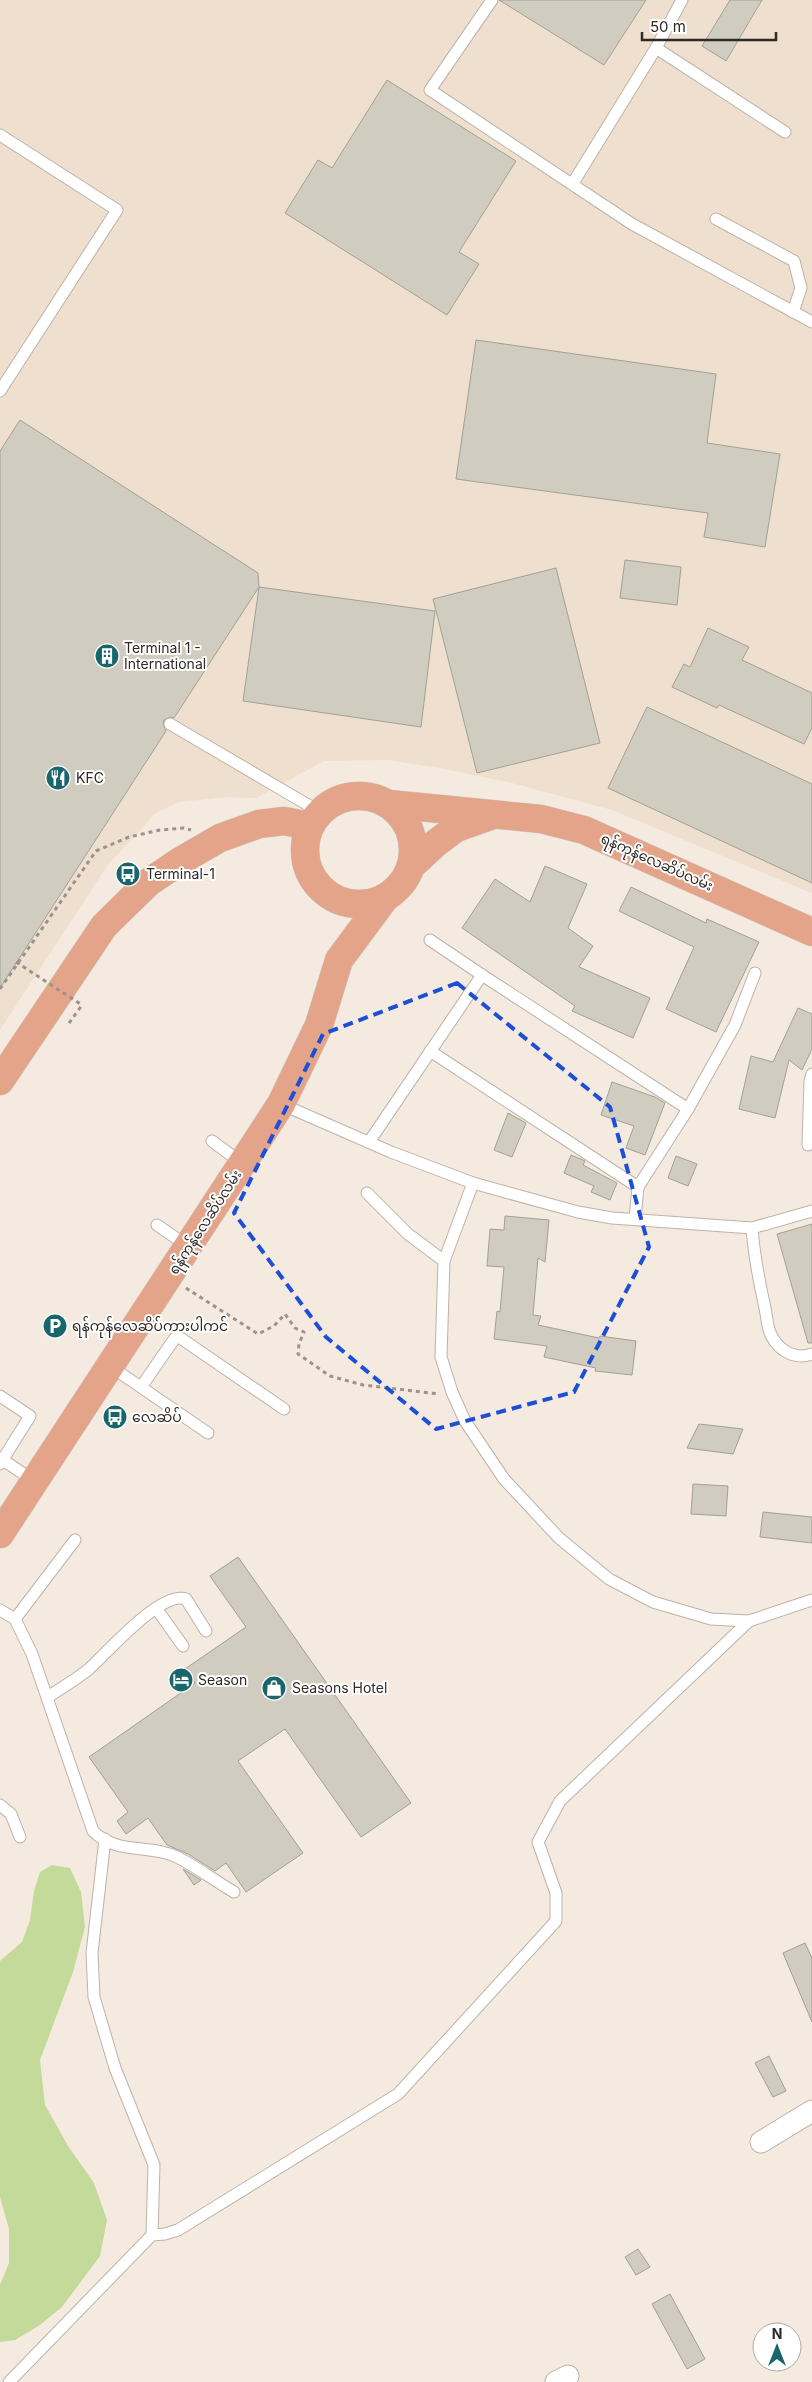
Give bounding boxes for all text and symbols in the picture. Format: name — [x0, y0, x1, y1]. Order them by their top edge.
scale bar — [642, 10, 776, 42]
text: 50 m — [650, 17, 686, 36]
place label: Terminal 1 - International — [124, 639, 206, 672]
building icon: Terminal 1 - International — [94, 643, 120, 669]
restaurant icon: KFC — [45, 765, 71, 791]
place label: KFC — [76, 769, 104, 786]
street label: ရန်ကုန်လေဆိပ်လမ်း — [597, 828, 716, 898]
bus stop icon: Terminal-1 — [115, 861, 141, 887]
place label: Terminal-1 — [146, 865, 215, 882]
street label: ရန်ကုန်လေဆိပ်လမ်း — [164, 1166, 248, 1279]
parking icon: ရန်ကုန်လေဆိပ်ကားပါကင် — [42, 1313, 68, 1339]
place label: ရန်ကုန်လေဆိပ်ကားပါကင် — [72, 1316, 228, 1338]
bus stop icon: လေဆိပ် — [102, 1404, 128, 1430]
place label: လေဆိပ် — [132, 1407, 182, 1425]
hotel icon: Season — [168, 1667, 194, 1693]
place label: Season — [198, 1671, 247, 1688]
shop icon: Seasons Hotel — [261, 1675, 287, 1701]
place label: Seasons Hotel — [292, 1679, 387, 1696]
north arrow — [752, 2322, 802, 2372]
text: N — [772, 2325, 782, 2342]

